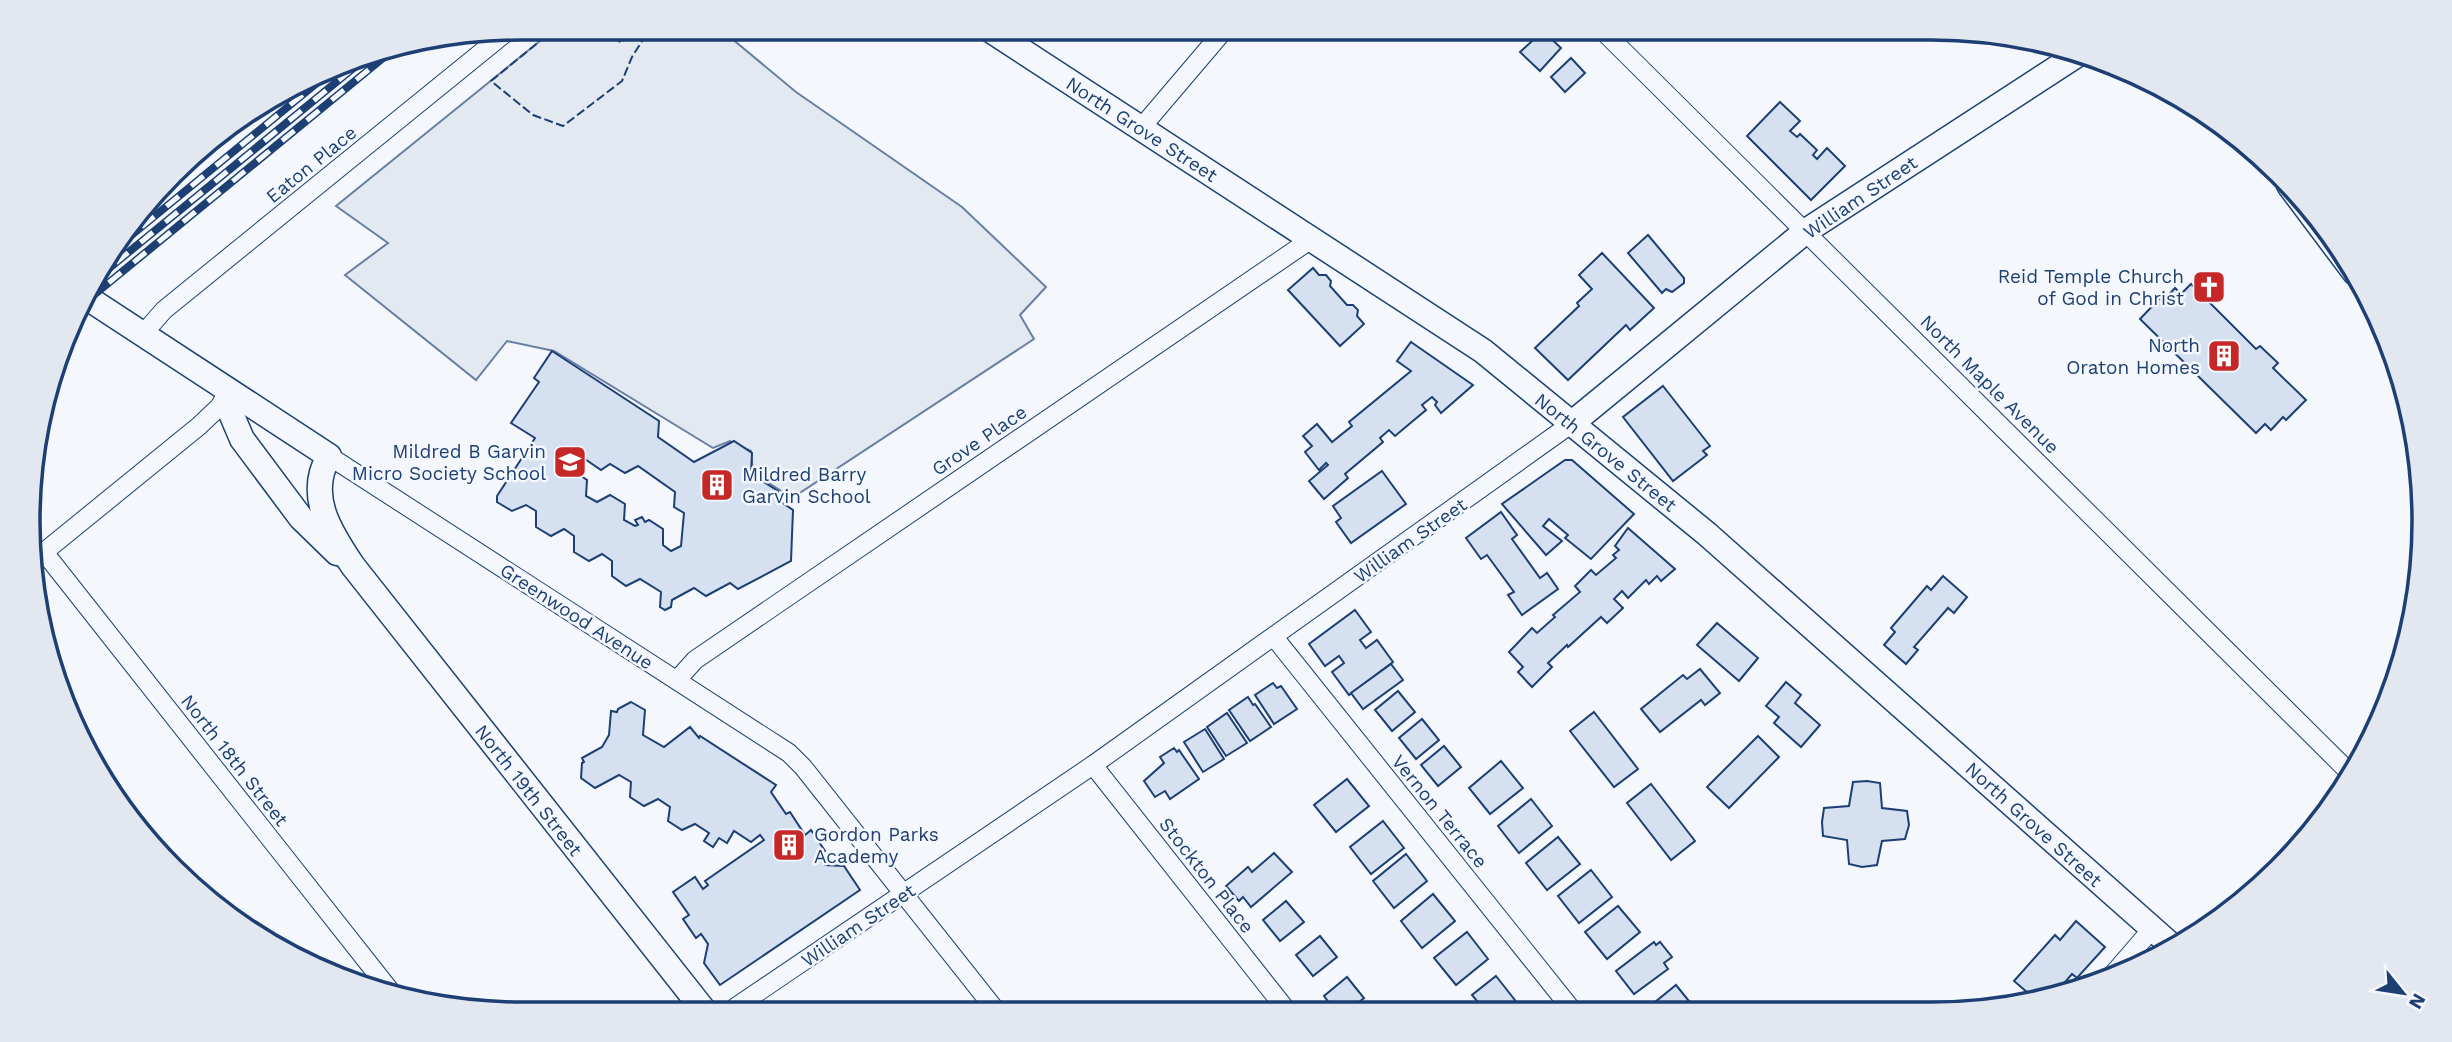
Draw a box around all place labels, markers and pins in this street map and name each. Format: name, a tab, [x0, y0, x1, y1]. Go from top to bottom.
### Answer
place label: Reid Temple Church of God in Christ	[1998, 265, 2184, 310]
church icon: Reid Temple Church of God in Christ	[2190, 268, 2228, 306]
place label: North Oraton Homes	[2066, 334, 2200, 379]
building icon: North Oraton Homes	[2205, 337, 2243, 375]
place label: Mildred B Garvin Micro Society School	[352, 440, 546, 485]
school or university icon: Mildred B Garvin Micro Society School	[551, 443, 589, 481]
place label: Mildred Barry Garvin School	[742, 463, 871, 508]
building icon: Mildred Barry Garvin School	[698, 466, 736, 504]
place label: Gordon Parks Academy	[814, 823, 939, 868]
building icon: Gordon Parks Academy	[770, 826, 808, 864]

